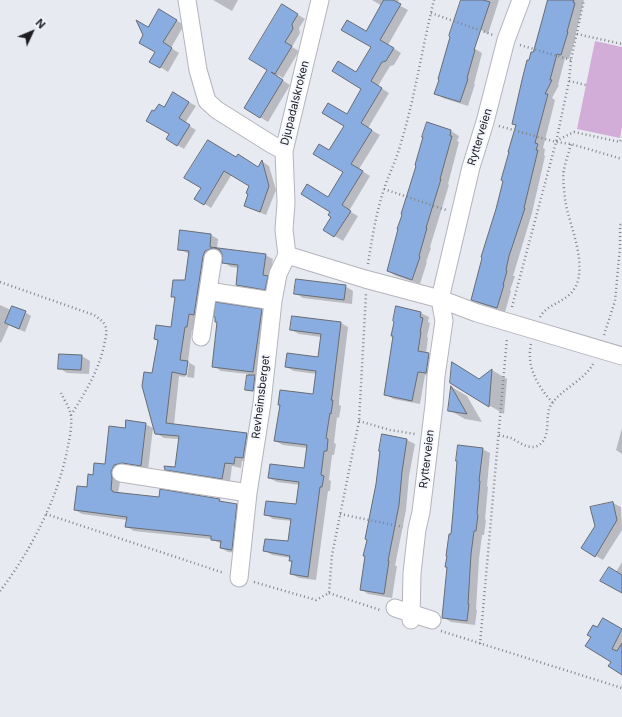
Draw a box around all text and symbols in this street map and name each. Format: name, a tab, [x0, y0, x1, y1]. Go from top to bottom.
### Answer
north arrow	[12, 12, 52, 52]
text: N	[33, 16, 49, 32]
street label: Djupadalskroken	[278, 59, 312, 147]
street label: Rytterveien	[465, 107, 495, 167]
street label: Revheimsberget	[249, 354, 273, 440]
street label: Rytterveien	[417, 429, 437, 489]

